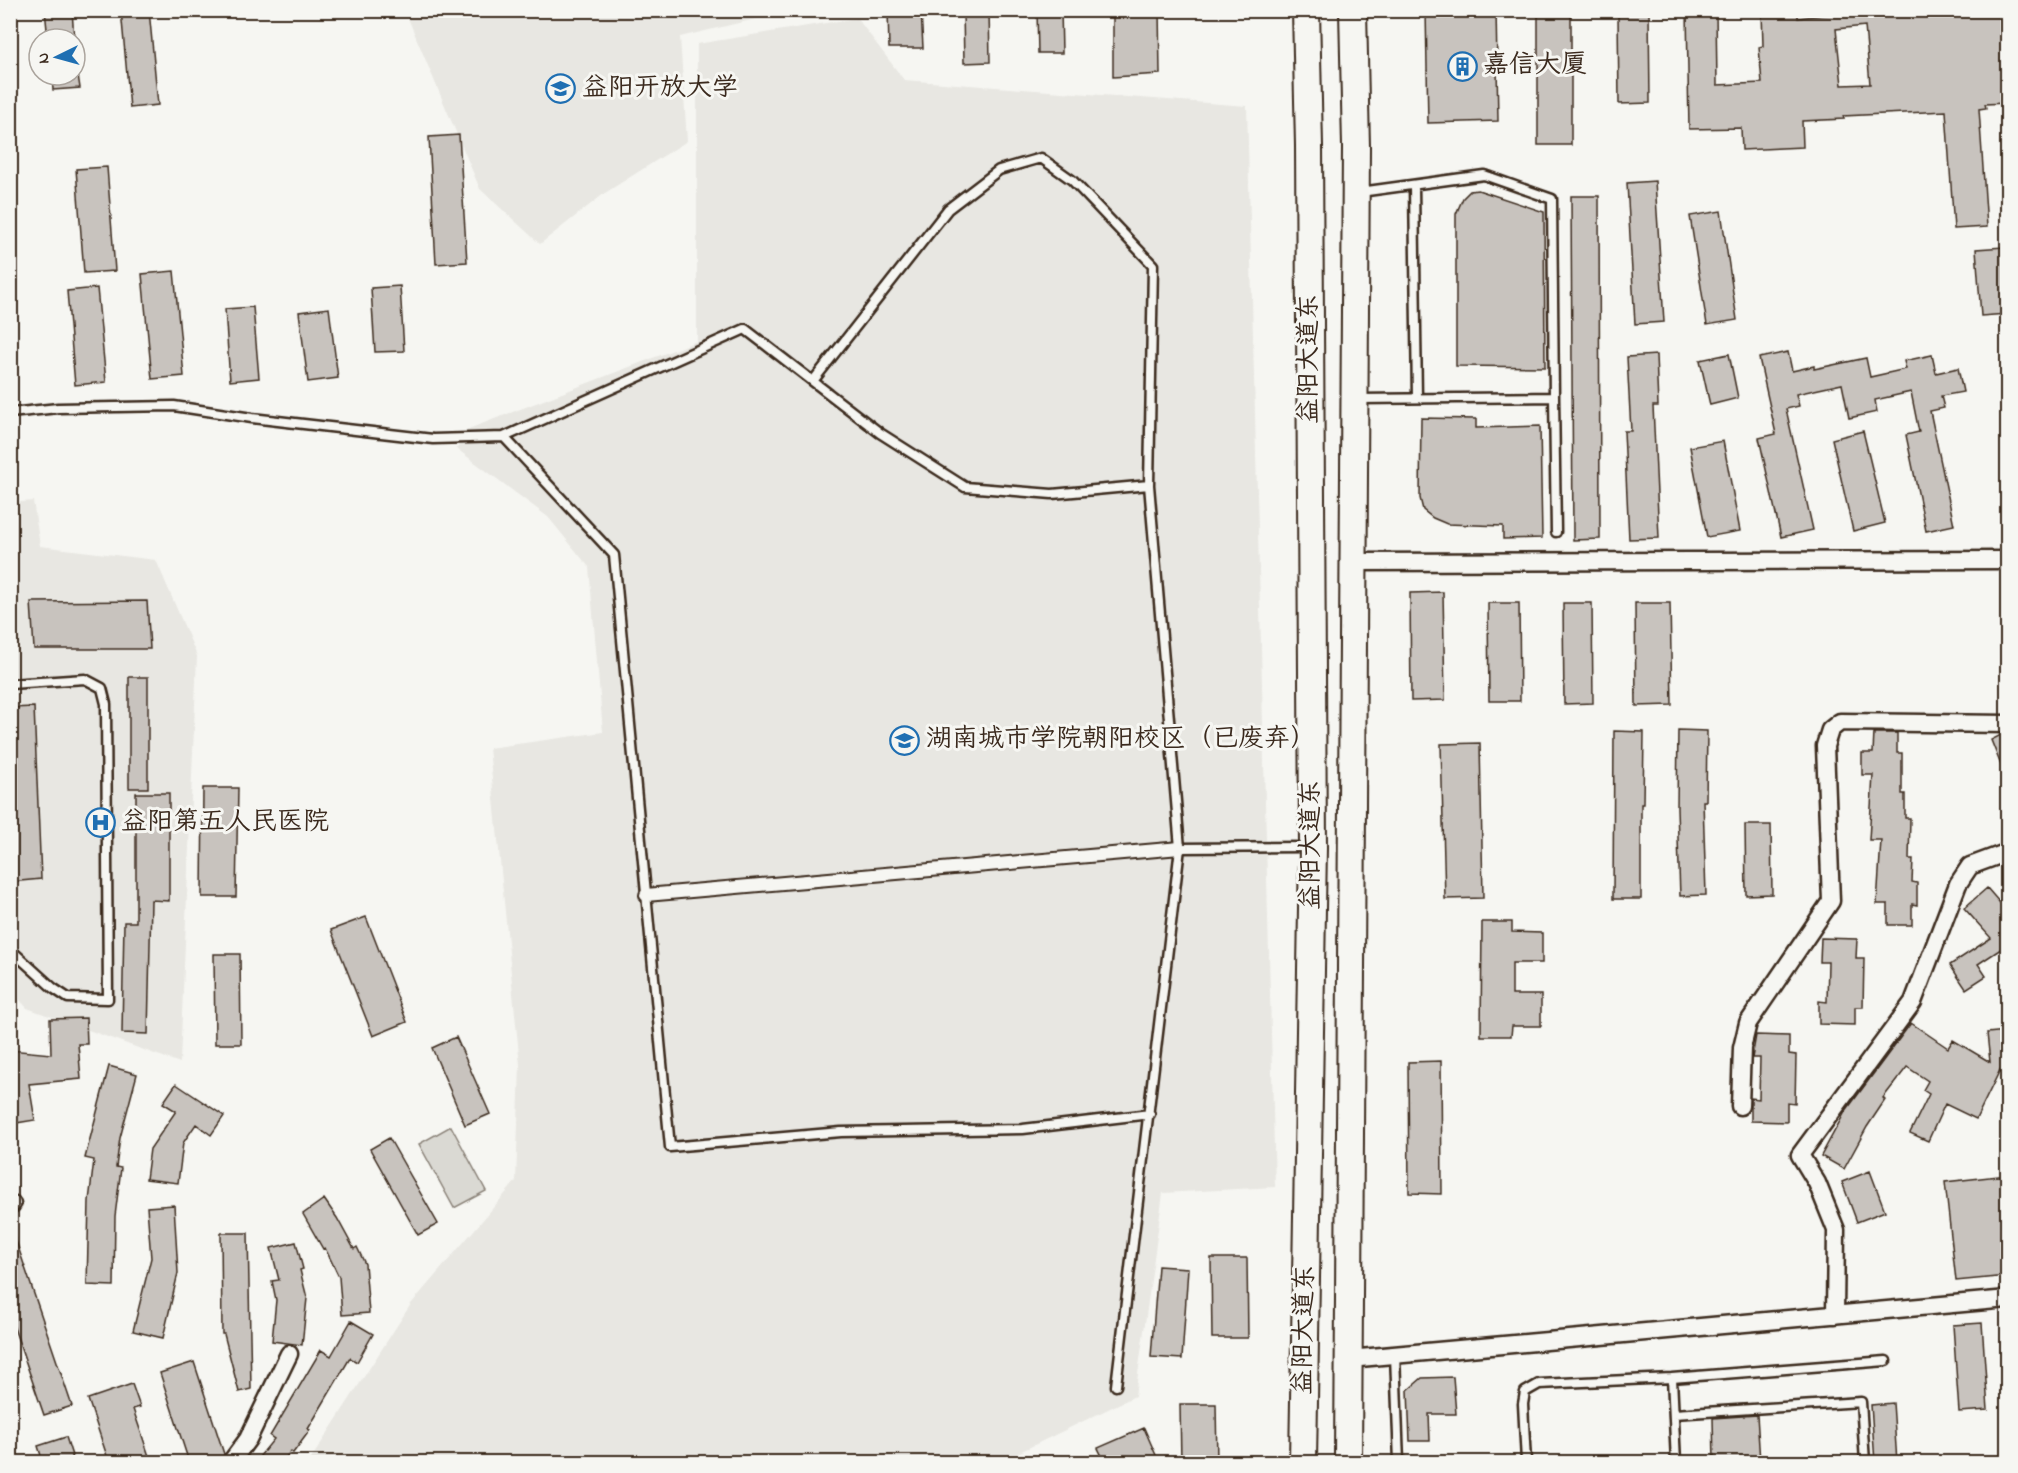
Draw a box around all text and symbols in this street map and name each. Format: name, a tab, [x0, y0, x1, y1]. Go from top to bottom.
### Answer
north arrow	[27, 27, 87, 87]
place label: 嘉信大厦	[1483, 47, 1587, 85]
building icon: 嘉信大厦	[1446, 50, 1478, 82]
text: N	[32, 52, 56, 65]
place label: 益阳开放大学	[582, 70, 738, 108]
school or university icon: 益阳开放大学	[545, 73, 577, 105]
street label: 益阳大道东	[1291, 294, 1329, 424]
place label: 湖南城市学院朝阳校区（已废弃）	[926, 721, 1316, 759]
school or university icon: 湖南城市学院朝阳校区（已废弃）	[889, 724, 921, 756]
street label: 益阳大道东	[1293, 780, 1331, 910]
place label: 益阳第五人民医院	[121, 804, 329, 842]
hospital icon: 益阳第五人民医院	[84, 807, 116, 839]
street label: 益阳大道东	[1285, 1265, 1325, 1395]

